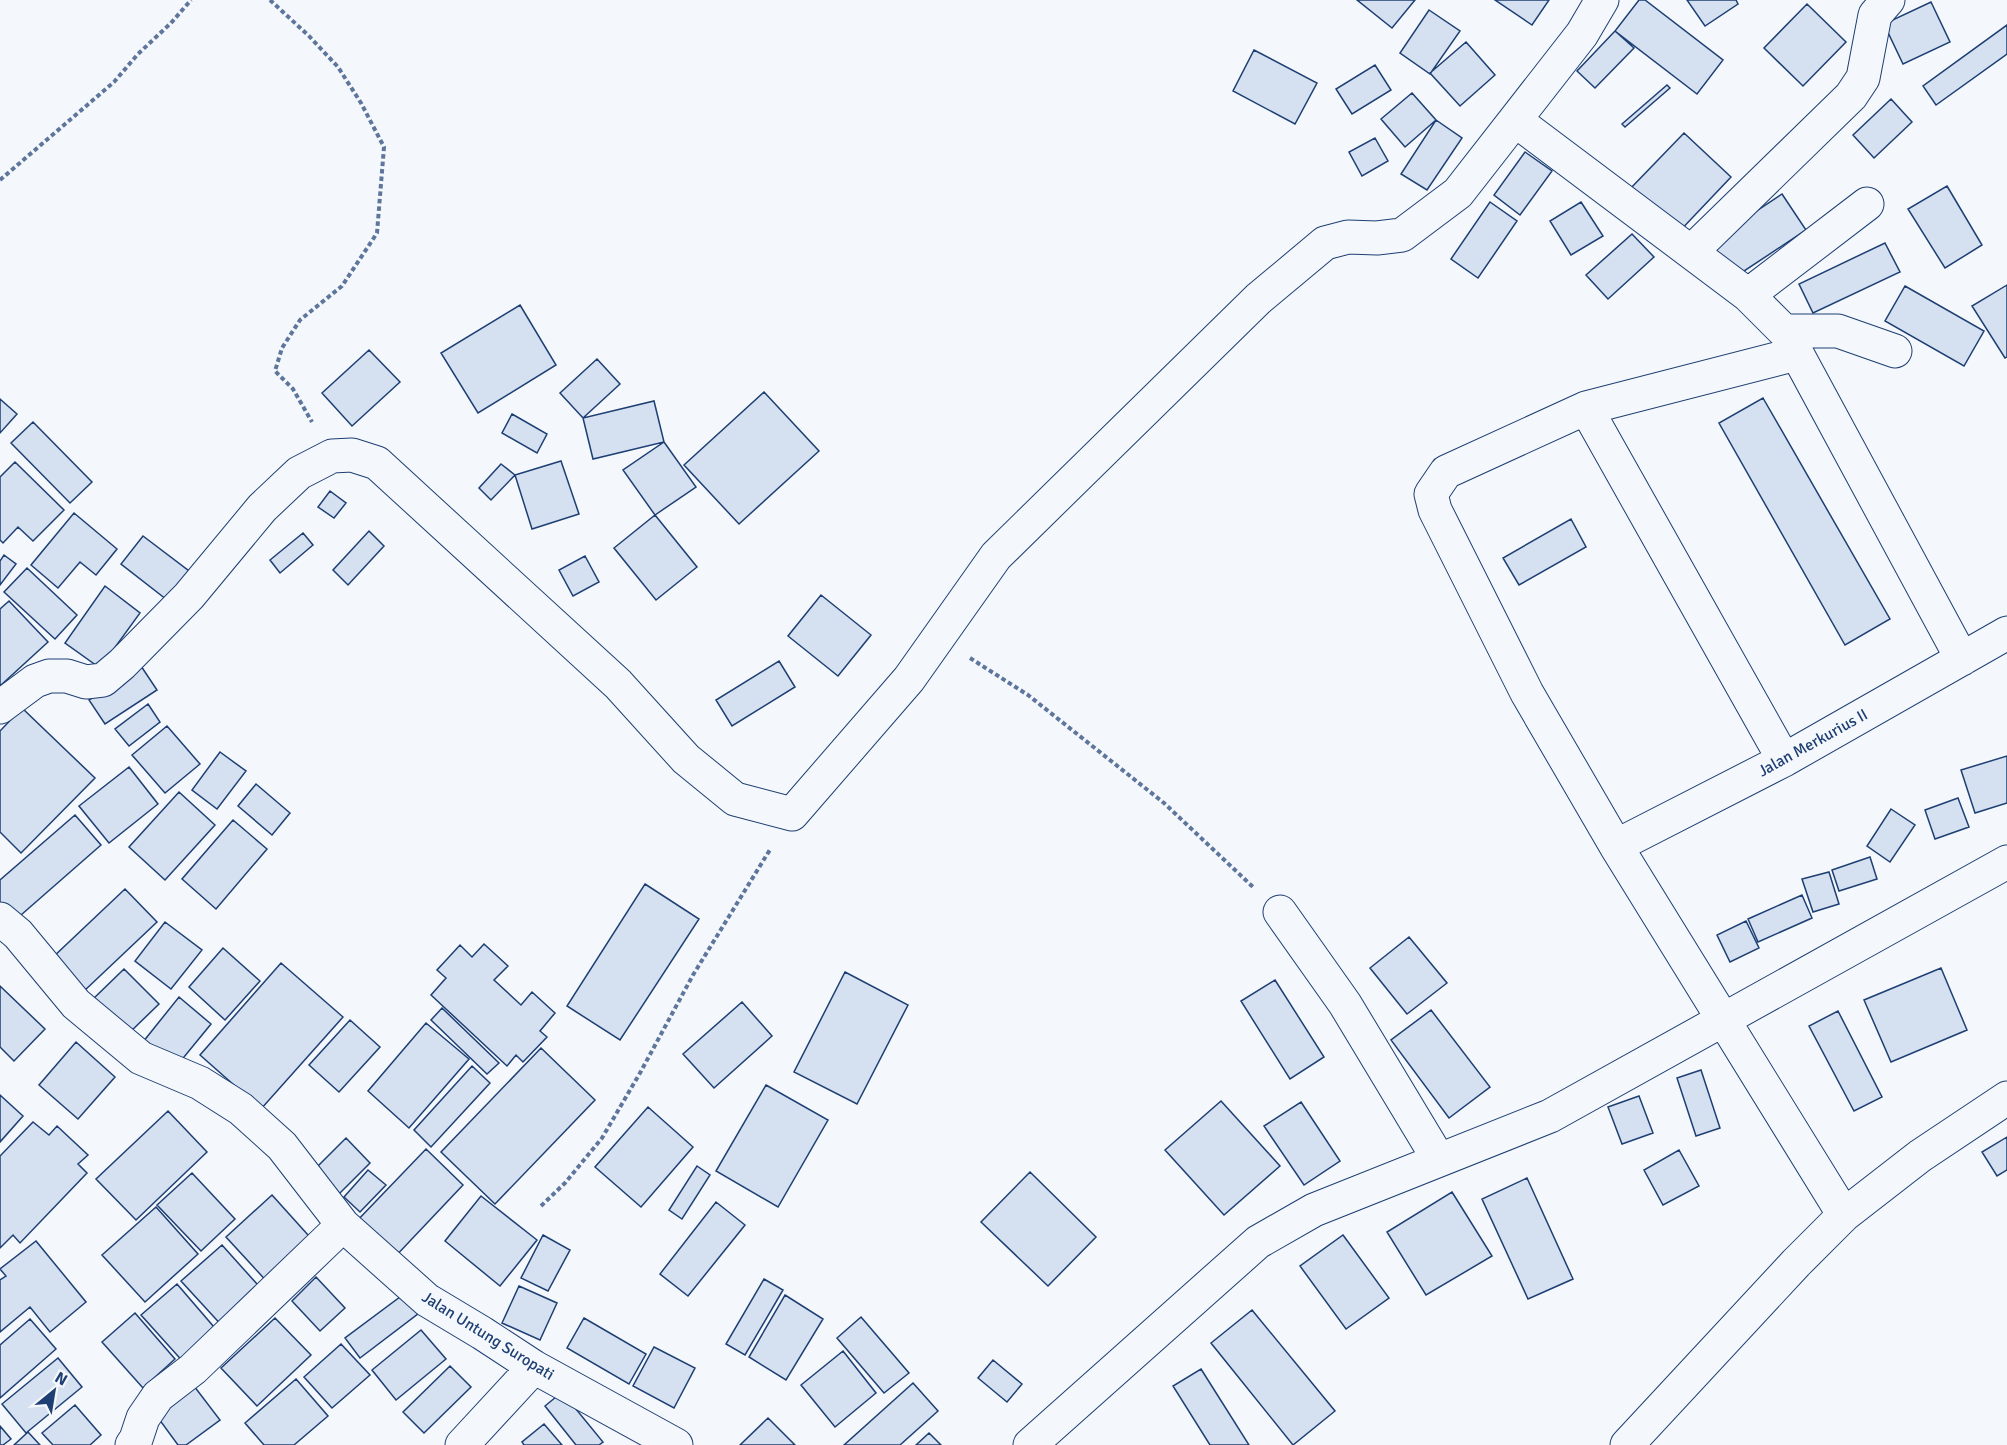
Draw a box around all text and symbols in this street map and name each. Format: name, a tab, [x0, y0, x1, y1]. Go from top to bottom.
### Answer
street label: Jalan Merkurius II	[1755, 705, 1871, 781]
street label: Jalan Untung Suropati	[418, 1287, 558, 1385]
north arrow	[24, 1361, 84, 1421]
text: N	[51, 1367, 71, 1390]

